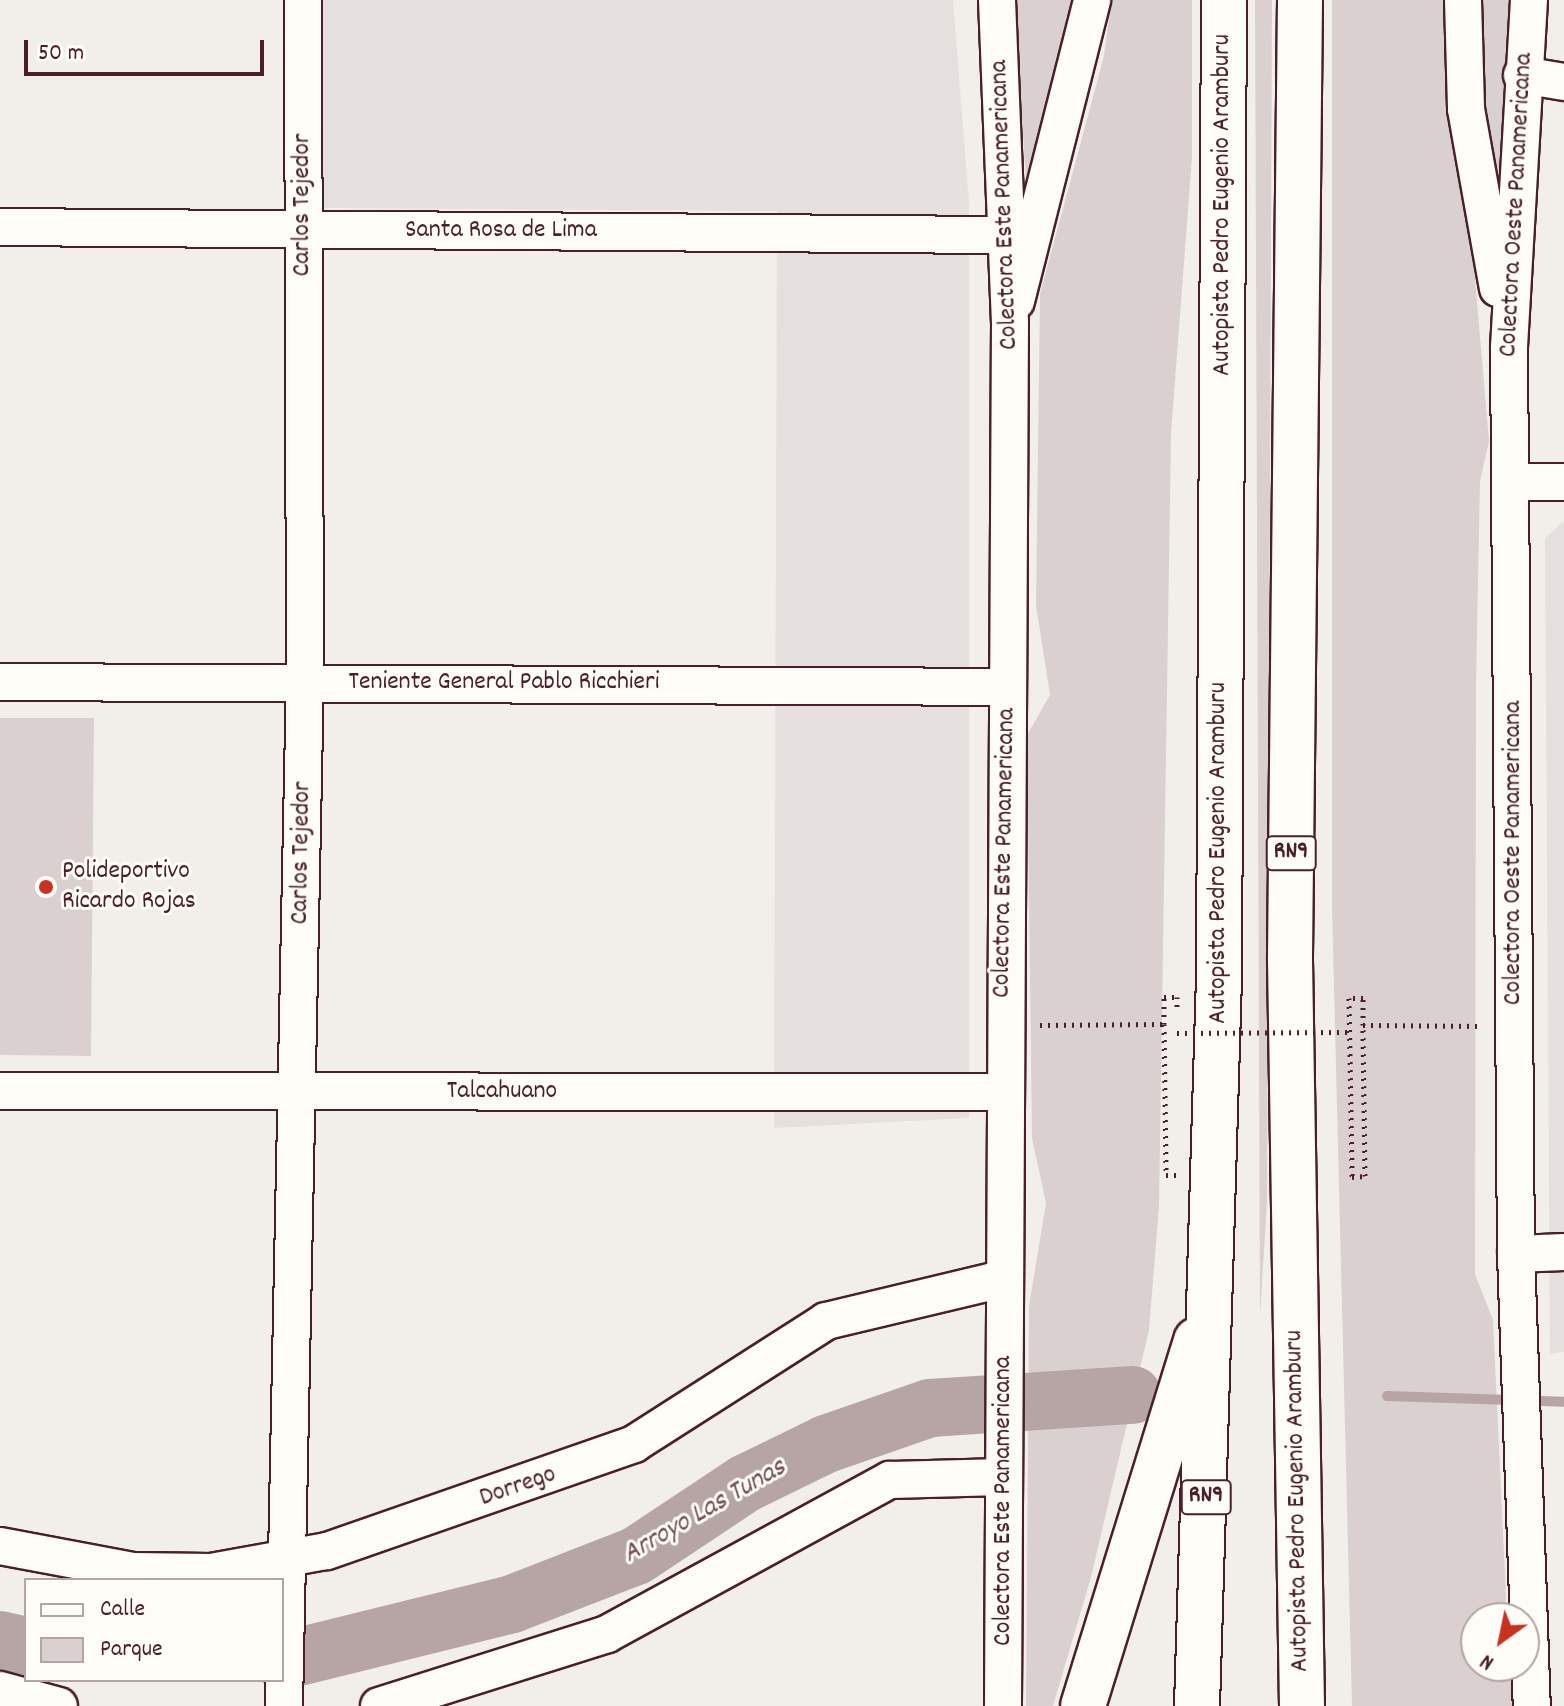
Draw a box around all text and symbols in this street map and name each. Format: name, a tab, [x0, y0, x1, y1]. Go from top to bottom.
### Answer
scale bar	[28, 24, 268, 74]
street label: Autopista Pedro Eugenio Aramburu	[1207, 34, 1239, 376]
text: 50 m	[38, 37, 84, 71]
street label: Colectora Oeste Panamericana	[1493, 52, 1541, 358]
street label: Colectora Este Panamericana	[984, 60, 1026, 350]
street label: Carlos Tejedor	[287, 134, 319, 276]
street label: Santa Rosa de Lima	[405, 215, 597, 247]
street label: Teniente General Pablo Ricchieri	[349, 667, 659, 699]
street label: Autopista Pedro Eugenio Aramburu	[1203, 682, 1235, 1024]
street label: Colectora Oeste Panamericana	[1498, 701, 1530, 1005]
street label: Colectora Este Panamericana	[987, 708, 1023, 998]
street label: Carlos Tejedor	[285, 781, 319, 925]
road number: RN9	[1265, 833, 1317, 873]
place label: Polideportivo Ricardo Rojas	[62, 856, 196, 918]
marker: Polideportivo Ricardo Rojas	[37, 878, 55, 896]
street label: Talcahuano	[447, 1076, 557, 1108]
street label: Autopista Pedro Eugenio Aramburu	[1279, 1330, 1317, 1672]
street label: Colectora Este Panamericana	[988, 1356, 1020, 1646]
water label: Arroyo Las Tunas	[618, 1452, 792, 1572]
street label: Dorrego	[476, 1459, 560, 1515]
road number: RN9	[1180, 1477, 1232, 1517]
legend	[24, 1578, 284, 1682]
text: Calle	[100, 1593, 145, 1627]
north arrow	[1460, 1602, 1540, 1682]
text: Parque	[100, 1633, 163, 1667]
text: N	[1475, 1645, 1501, 1677]

